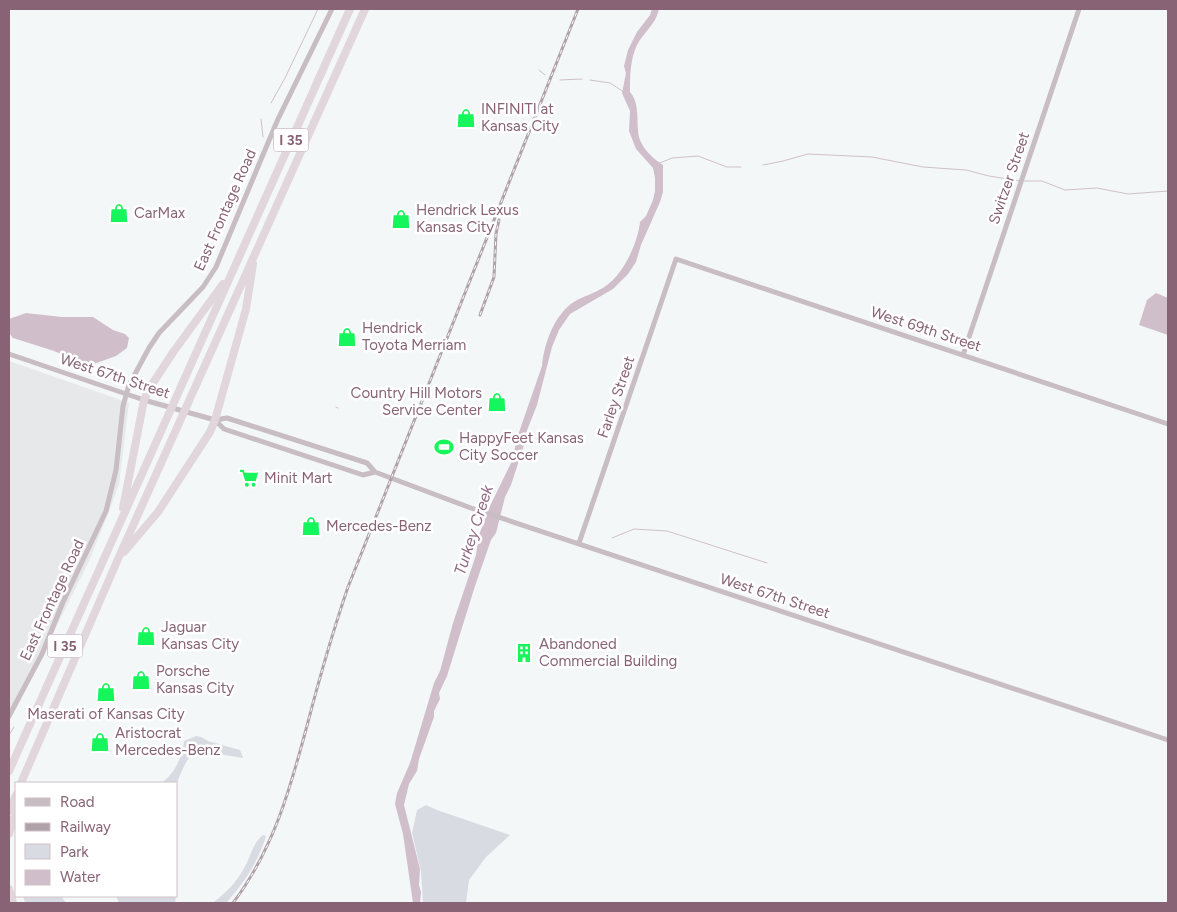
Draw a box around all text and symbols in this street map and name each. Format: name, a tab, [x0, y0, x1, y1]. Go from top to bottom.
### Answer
place label: INFINITI at Kansas City	[481, 100, 559, 135]
shop icon: INFINITI at Kansas City	[455, 107, 477, 129]
road number: I 35	[274, 128, 308, 152]
street label: Switzer Street	[985, 129, 1033, 227]
street label: East Frontage Road	[190, 146, 260, 274]
place label: Hendrick Lexus Kansas City	[416, 201, 519, 236]
shop icon: CarMax	[108, 202, 130, 224]
place label: CarMax	[134, 204, 185, 222]
shop icon: Hendrick Lexus Kansas City	[390, 208, 412, 230]
street label: West 69th Street	[868, 303, 984, 355]
place label: Hendrick Toyota Merriam	[362, 319, 466, 354]
shop icon: Hendrick Toyota Merriam	[336, 326, 358, 348]
street label: West 67th Street	[58, 350, 173, 402]
street label: Farley Street	[594, 353, 639, 440]
place label: Country Hill Motors Service Center	[351, 384, 482, 419]
shop icon: Country Hill Motors Service Center	[486, 391, 508, 413]
place label: HappyFeet Kansas City Soccer	[459, 429, 584, 464]
sports icon: HappyFeet Kansas City Soccer	[433, 436, 455, 458]
supermarket icon: Minit Mart	[238, 467, 260, 489]
place label: Minit Mart	[264, 469, 333, 487]
water label: Turkey Creek	[450, 482, 497, 578]
shop icon: Mercedes-Benz	[300, 515, 322, 537]
place label: Mercedes-Benz	[326, 517, 432, 535]
street label: East Frontage Road	[16, 537, 88, 663]
street label: West 67th Street	[718, 570, 833, 622]
place label: Jaguar Kansas City	[161, 618, 239, 653]
shop icon: Jaguar Kansas City	[135, 625, 157, 647]
road number: I 35	[48, 634, 82, 658]
place label: Abandoned Commercial Building	[539, 635, 677, 670]
building icon: Abandoned Commercial Building	[513, 642, 535, 664]
place label: Porsche Kansas City	[156, 662, 234, 697]
shop icon: Porsche Kansas City	[130, 669, 152, 691]
shop icon: Maserati of Kansas City	[95, 681, 117, 703]
place label: Maserati of Kansas City	[27, 705, 185, 723]
place label: Aristocrat Mercedes-Benz	[115, 724, 221, 759]
shop icon: Aristocrat Mercedes-Benz	[89, 731, 111, 753]
legend	[15, 782, 178, 897]
text: Road	[60, 793, 95, 811]
text: Railway	[60, 818, 111, 836]
text: Park	[60, 843, 89, 861]
text: Water	[60, 868, 100, 886]

